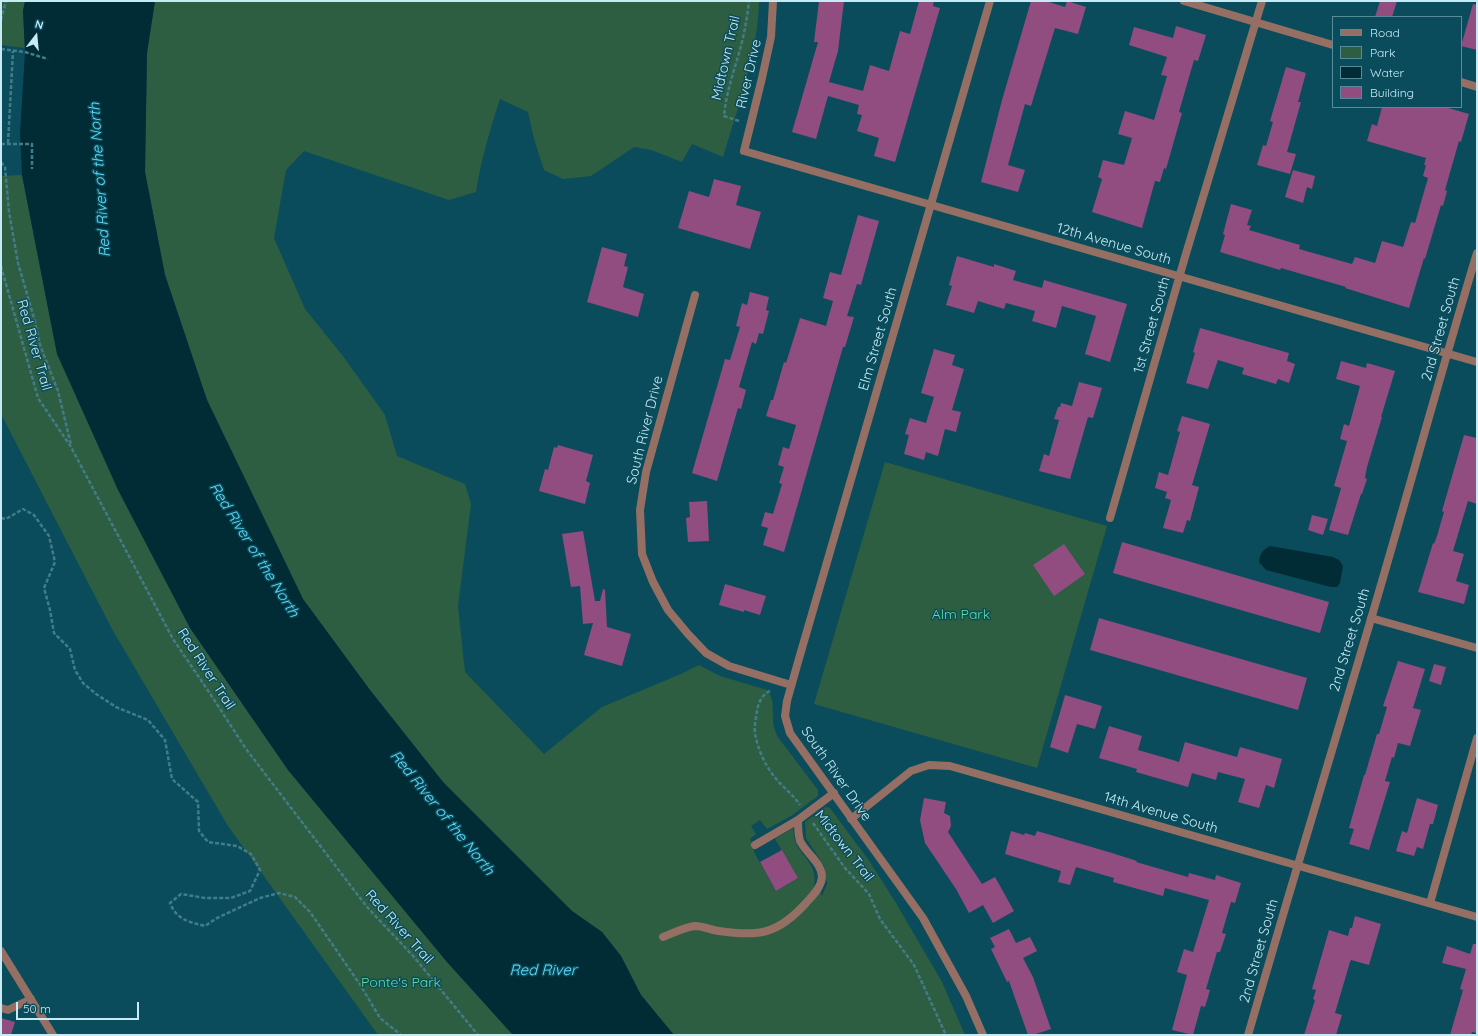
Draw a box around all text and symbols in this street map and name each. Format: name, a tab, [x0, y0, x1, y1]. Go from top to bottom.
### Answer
street label: Midtown Trail	[708, 14, 744, 102]
north arrow	[16, 16, 56, 56]
legend	[1332, 16, 1462, 108]
text: N	[33, 17, 45, 32]
text: Road	[1370, 25, 1400, 40]
street label: River Drive	[733, 38, 765, 110]
text: Park	[1370, 45, 1395, 60]
text: Water	[1370, 65, 1404, 80]
text: Building	[1370, 85, 1414, 100]
water label: Red River of the North	[86, 102, 114, 258]
street label: 12th Avenue South	[1055, 220, 1173, 268]
street label: 1st Street South	[1130, 275, 1174, 375]
street label: 2nd Street South	[1418, 275, 1464, 383]
street label: Elm Street South	[855, 285, 901, 393]
street label: Red River Trail	[13, 298, 55, 392]
street label: South River Drive	[623, 374, 667, 486]
water label: Red River of the North	[205, 479, 303, 621]
street label: 2nd Street South	[1326, 586, 1374, 694]
park label: Alm Park	[932, 607, 990, 623]
street label: Red River Trail	[173, 625, 239, 713]
street label: South River Drive	[797, 724, 875, 824]
water label: Red River of the North	[386, 747, 498, 879]
street label: 14th Avenue South	[1102, 789, 1220, 837]
street label: Midtown Trail	[811, 807, 877, 885]
street label: Red River Trail	[361, 886, 437, 968]
street label: 2nd Street South	[1236, 897, 1282, 1005]
water label: Red River	[509, 961, 577, 979]
park label: Ponte's Park	[361, 975, 441, 991]
scale bar	[18, 994, 141, 1020]
text: 50 m	[23, 1001, 51, 1016]

